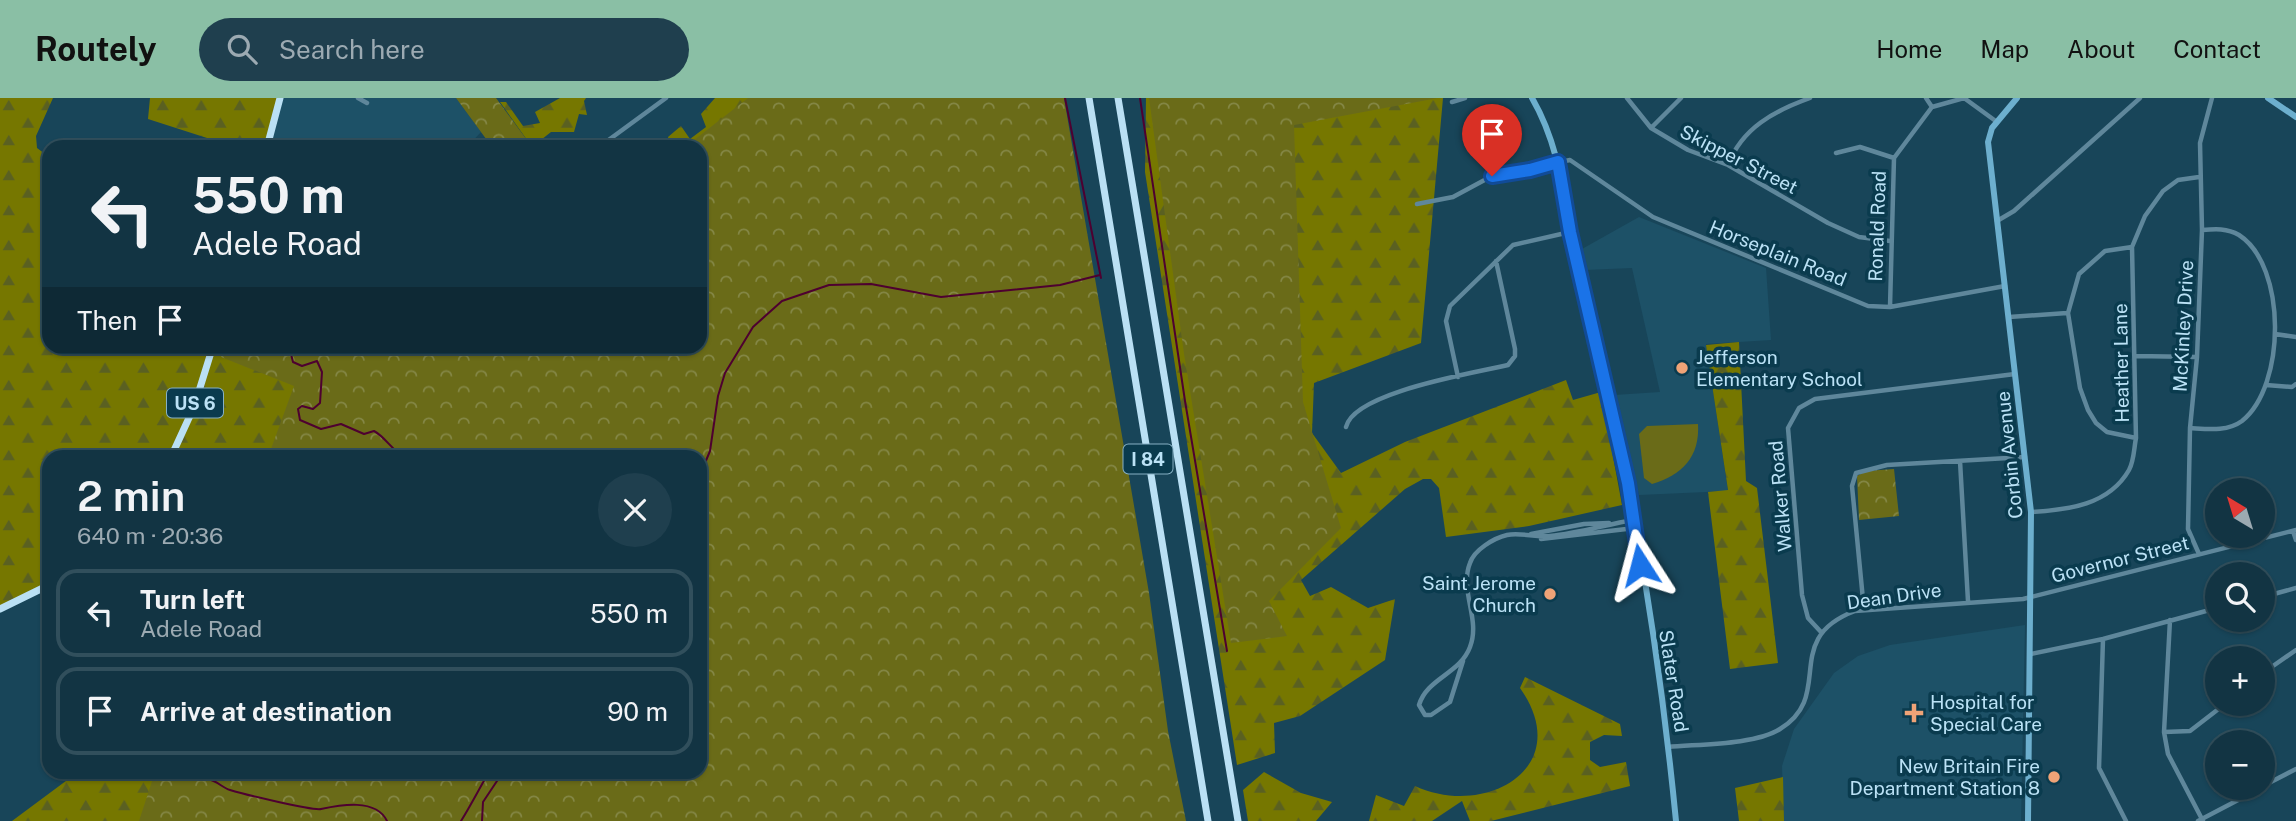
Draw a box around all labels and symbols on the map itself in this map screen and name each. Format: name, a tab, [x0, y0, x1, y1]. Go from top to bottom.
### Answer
pin	[1462, 104, 1522, 176]
street label: Skipper Street	[1676, 120, 1802, 198]
street label: Ronald Road	[1864, 170, 1890, 282]
street label: Horseplain Road	[1706, 215, 1850, 291]
street label: McKinley Drive	[2169, 260, 2197, 392]
street label: Heather Lane	[2109, 303, 2133, 423]
place label: Jefferson Elementary School	[1696, 346, 1863, 390]
marker: Jefferson Elementary School	[1674, 360, 1690, 376]
road number: US 6	[167, 388, 223, 418]
street label: Corbin Avenue	[1991, 390, 2027, 520]
street label: Walker Road	[1764, 440, 1796, 552]
road number: I 84	[1124, 444, 1172, 474]
north arrow	[2205, 478, 2275, 548]
position arrow	[1603, 528, 1677, 602]
street label: Governor Street	[2049, 531, 2191, 587]
place label: Saint Jerome Church	[1422, 572, 1536, 616]
street label: Dean Drive	[1845, 578, 1943, 614]
marker: Saint Jerome Church	[1542, 586, 1558, 602]
street label: Slater Road	[1655, 628, 1693, 734]
place label: Hospital for Special Care	[1930, 691, 2042, 735]
marker: Hospital for Special Care	[1904, 703, 1924, 723]
place label: New Britain Fire Department Station 8	[1850, 755, 2040, 799]
marker: New Britain Fire Department Station 8	[2046, 769, 2062, 785]

